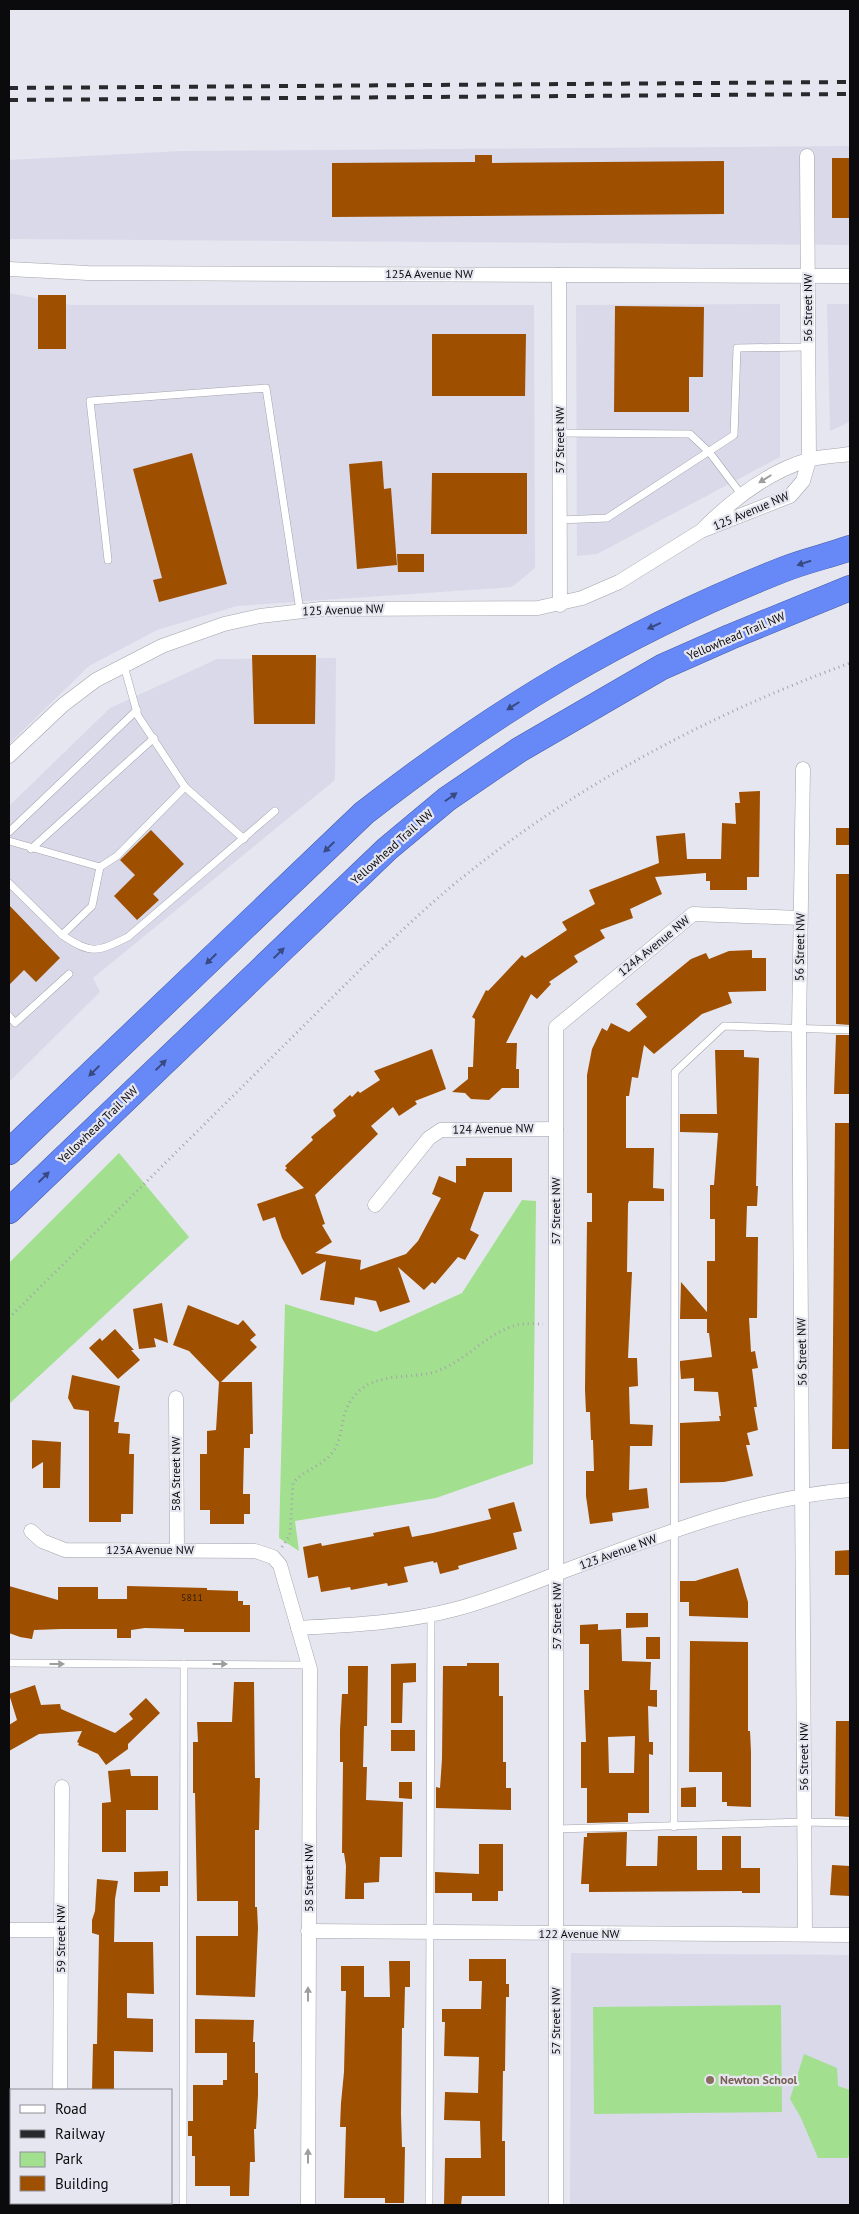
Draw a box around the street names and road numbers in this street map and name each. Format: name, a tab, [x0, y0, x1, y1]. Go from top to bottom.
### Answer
street label: 125A Avenue NW	[385, 266, 473, 281]
street label: 56 Street NW	[800, 274, 815, 342]
street label: 57 Street NW	[552, 406, 567, 474]
street label: 125 Avenue NW	[711, 488, 791, 533]
street label: 125 Avenue NW	[302, 601, 384, 618]
street label: Yellowhead Trail NW	[684, 608, 787, 663]
street label: Yellowhead Trail NW	[348, 806, 436, 887]
street label: 124A Avenue NW	[615, 912, 693, 979]
street label: 56 Street NW	[791, 913, 808, 981]
street label: Yellowhead Trail NW	[55, 1083, 141, 1167]
street label: 124 Avenue NW	[452, 1120, 534, 1137]
street label: 57 Street NW	[548, 1177, 563, 1245]
street label: 56 Street NW	[793, 1318, 810, 1386]
street label: 58A Street NW	[168, 1437, 183, 1511]
street label: 123 Avenue NW	[577, 1531, 659, 1572]
street label: 123A Avenue NW	[106, 1542, 194, 1557]
street label: 57 Street NW	[549, 1582, 564, 1650]
street label: 56 Street NW	[796, 1723, 811, 1791]
street label: 58 Street NW	[301, 1844, 316, 1912]
street label: 59 Street NW	[53, 1905, 68, 1973]
street label: 122 Avenue NW	[538, 1926, 620, 1941]
street label: 57 Street NW	[548, 1987, 563, 2055]

